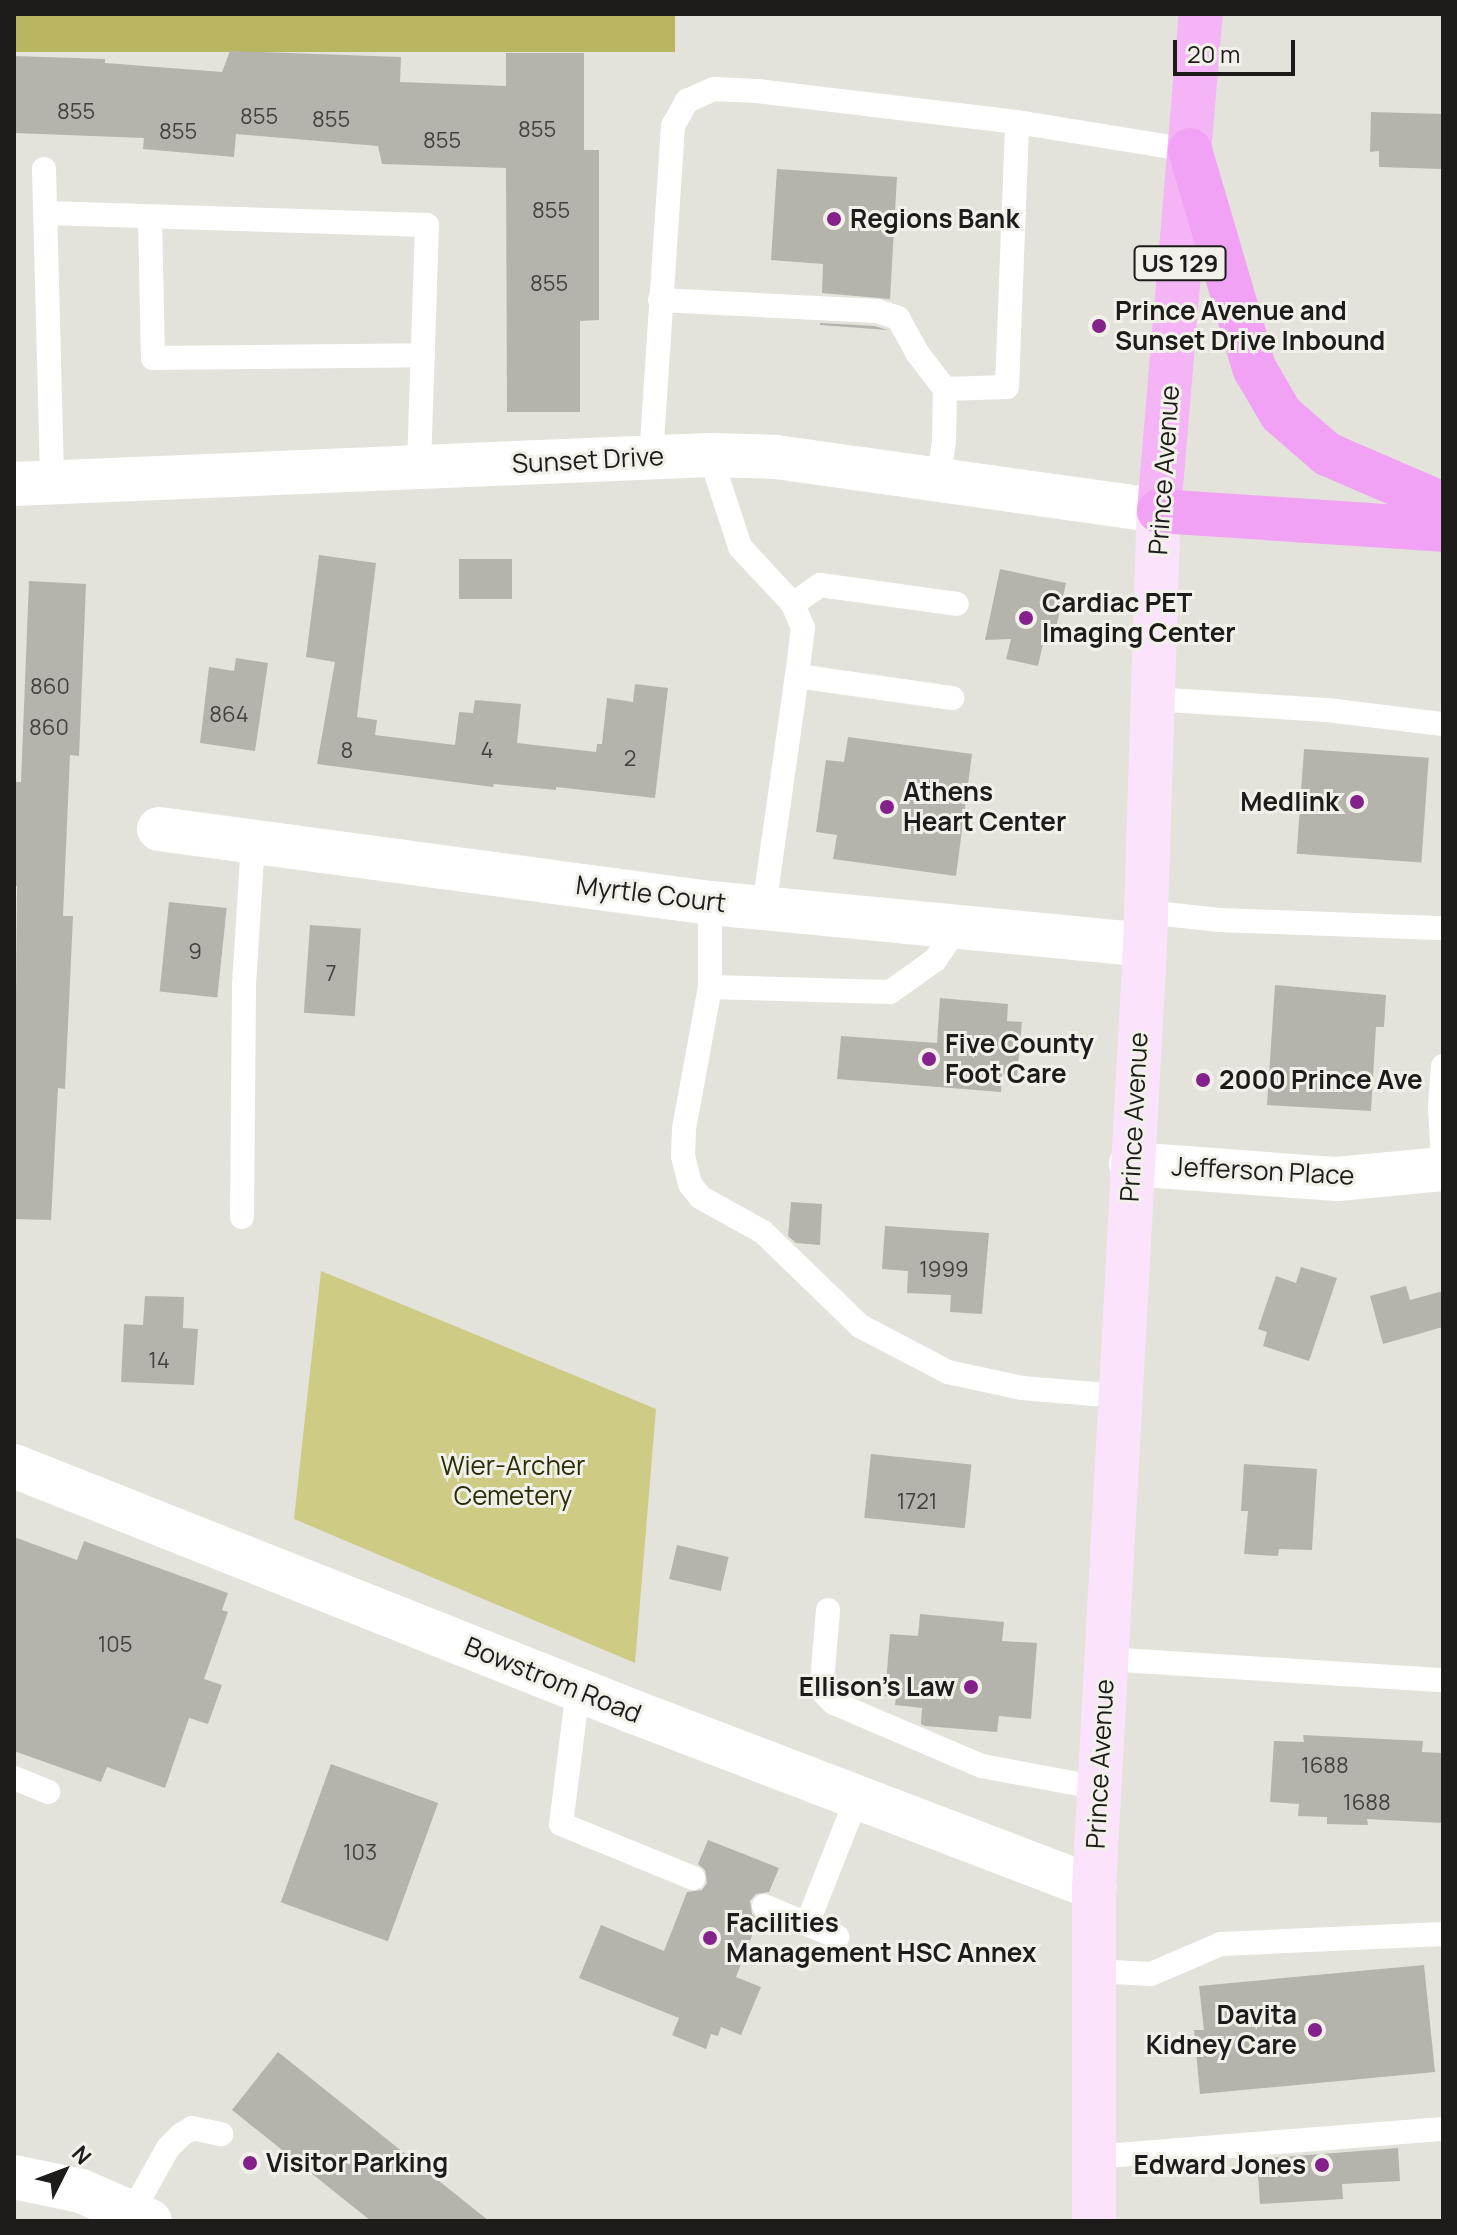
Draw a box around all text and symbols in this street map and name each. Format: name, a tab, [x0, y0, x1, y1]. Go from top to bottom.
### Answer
scale bar	[1177, 24, 1299, 74]
text: 20 m	[1187, 37, 1240, 70]
house number: 855	[57, 99, 95, 125]
house number: 855	[240, 104, 278, 130]
house number: 855	[312, 107, 350, 133]
house number: 855	[518, 117, 556, 143]
house number: 855	[159, 119, 197, 145]
house number: 855	[423, 128, 461, 154]
house number: 855	[532, 198, 570, 224]
place label: Regions Bank	[850, 203, 1019, 235]
marker: Regions Bank	[825, 210, 843, 228]
road number: US 129	[1132, 243, 1228, 283]
house number: 855	[530, 271, 568, 297]
place label: Prince Avenue and Sunset Drive Inbound	[1115, 295, 1385, 356]
marker: Prince Avenue and Sunset Drive Inbound	[1090, 317, 1108, 335]
street label: Prince Avenue	[1143, 384, 1185, 556]
street label: Sunset Drive	[511, 440, 665, 480]
place label: Cardiac PET Imaging Center	[1042, 587, 1236, 648]
marker: Cardiac PET Imaging Center	[1017, 609, 1035, 627]
house number: 860	[30, 674, 70, 700]
house number: 864	[209, 702, 249, 728]
house number: 860	[29, 715, 69, 741]
house number: 8	[341, 738, 353, 764]
house number: 4	[481, 738, 493, 764]
house number: 2	[624, 746, 636, 772]
place label: Athens Heart Center	[903, 776, 1066, 838]
place label: Medlink	[1240, 786, 1339, 818]
marker: Medlink	[1346, 791, 1368, 813]
marker: Athens Heart Center	[878, 798, 896, 816]
street label: Myrtle Court	[574, 869, 728, 919]
house number: 9	[188, 939, 202, 965]
house number: 7	[325, 961, 337, 987]
place label: Five County Foot Care	[945, 1028, 1094, 1090]
street label: Prince Avenue	[1114, 1031, 1154, 1203]
marker: Five County Foot Care	[920, 1050, 938, 1068]
place label: 2000 Prince Ave	[1219, 1064, 1423, 1096]
marker: 2000 Prince Ave	[1194, 1071, 1212, 1089]
street label: Jefferson Place	[1171, 1151, 1355, 1191]
house number: 1999	[919, 1257, 969, 1283]
house number: 14	[148, 1348, 170, 1374]
park label: Wier-Archer Cemetery	[441, 1450, 585, 1512]
house number: 1721	[897, 1489, 937, 1515]
street label: Bowstrom Road	[460, 1630, 646, 1730]
house number: 105	[98, 1632, 132, 1658]
place label: Ellison's Law	[799, 1671, 955, 1703]
marker: Ellison's Law	[962, 1678, 980, 1696]
street label: Prince Avenue	[1080, 1678, 1120, 1850]
house number: 1688	[1301, 1753, 1349, 1779]
house number: 1688	[1343, 1790, 1391, 1816]
house number: 103	[343, 1840, 377, 1866]
place label: Facilities Management HSC Annex	[726, 1907, 1036, 1968]
marker: Facilities Management HSC Annex	[701, 1929, 719, 1947]
place label: Davita Kidney Care	[1146, 1999, 1297, 2060]
marker: Davita Kidney Care	[1304, 2019, 1326, 2041]
north arrow	[24, 2131, 104, 2211]
text: N	[65, 2139, 98, 2171]
place label: Visitor Parking	[266, 2147, 448, 2179]
place label: Edward Jones	[1133, 2149, 1306, 2181]
marker: Visitor Parking	[241, 2154, 259, 2172]
marker: Edward Jones	[1313, 2156, 1331, 2174]

